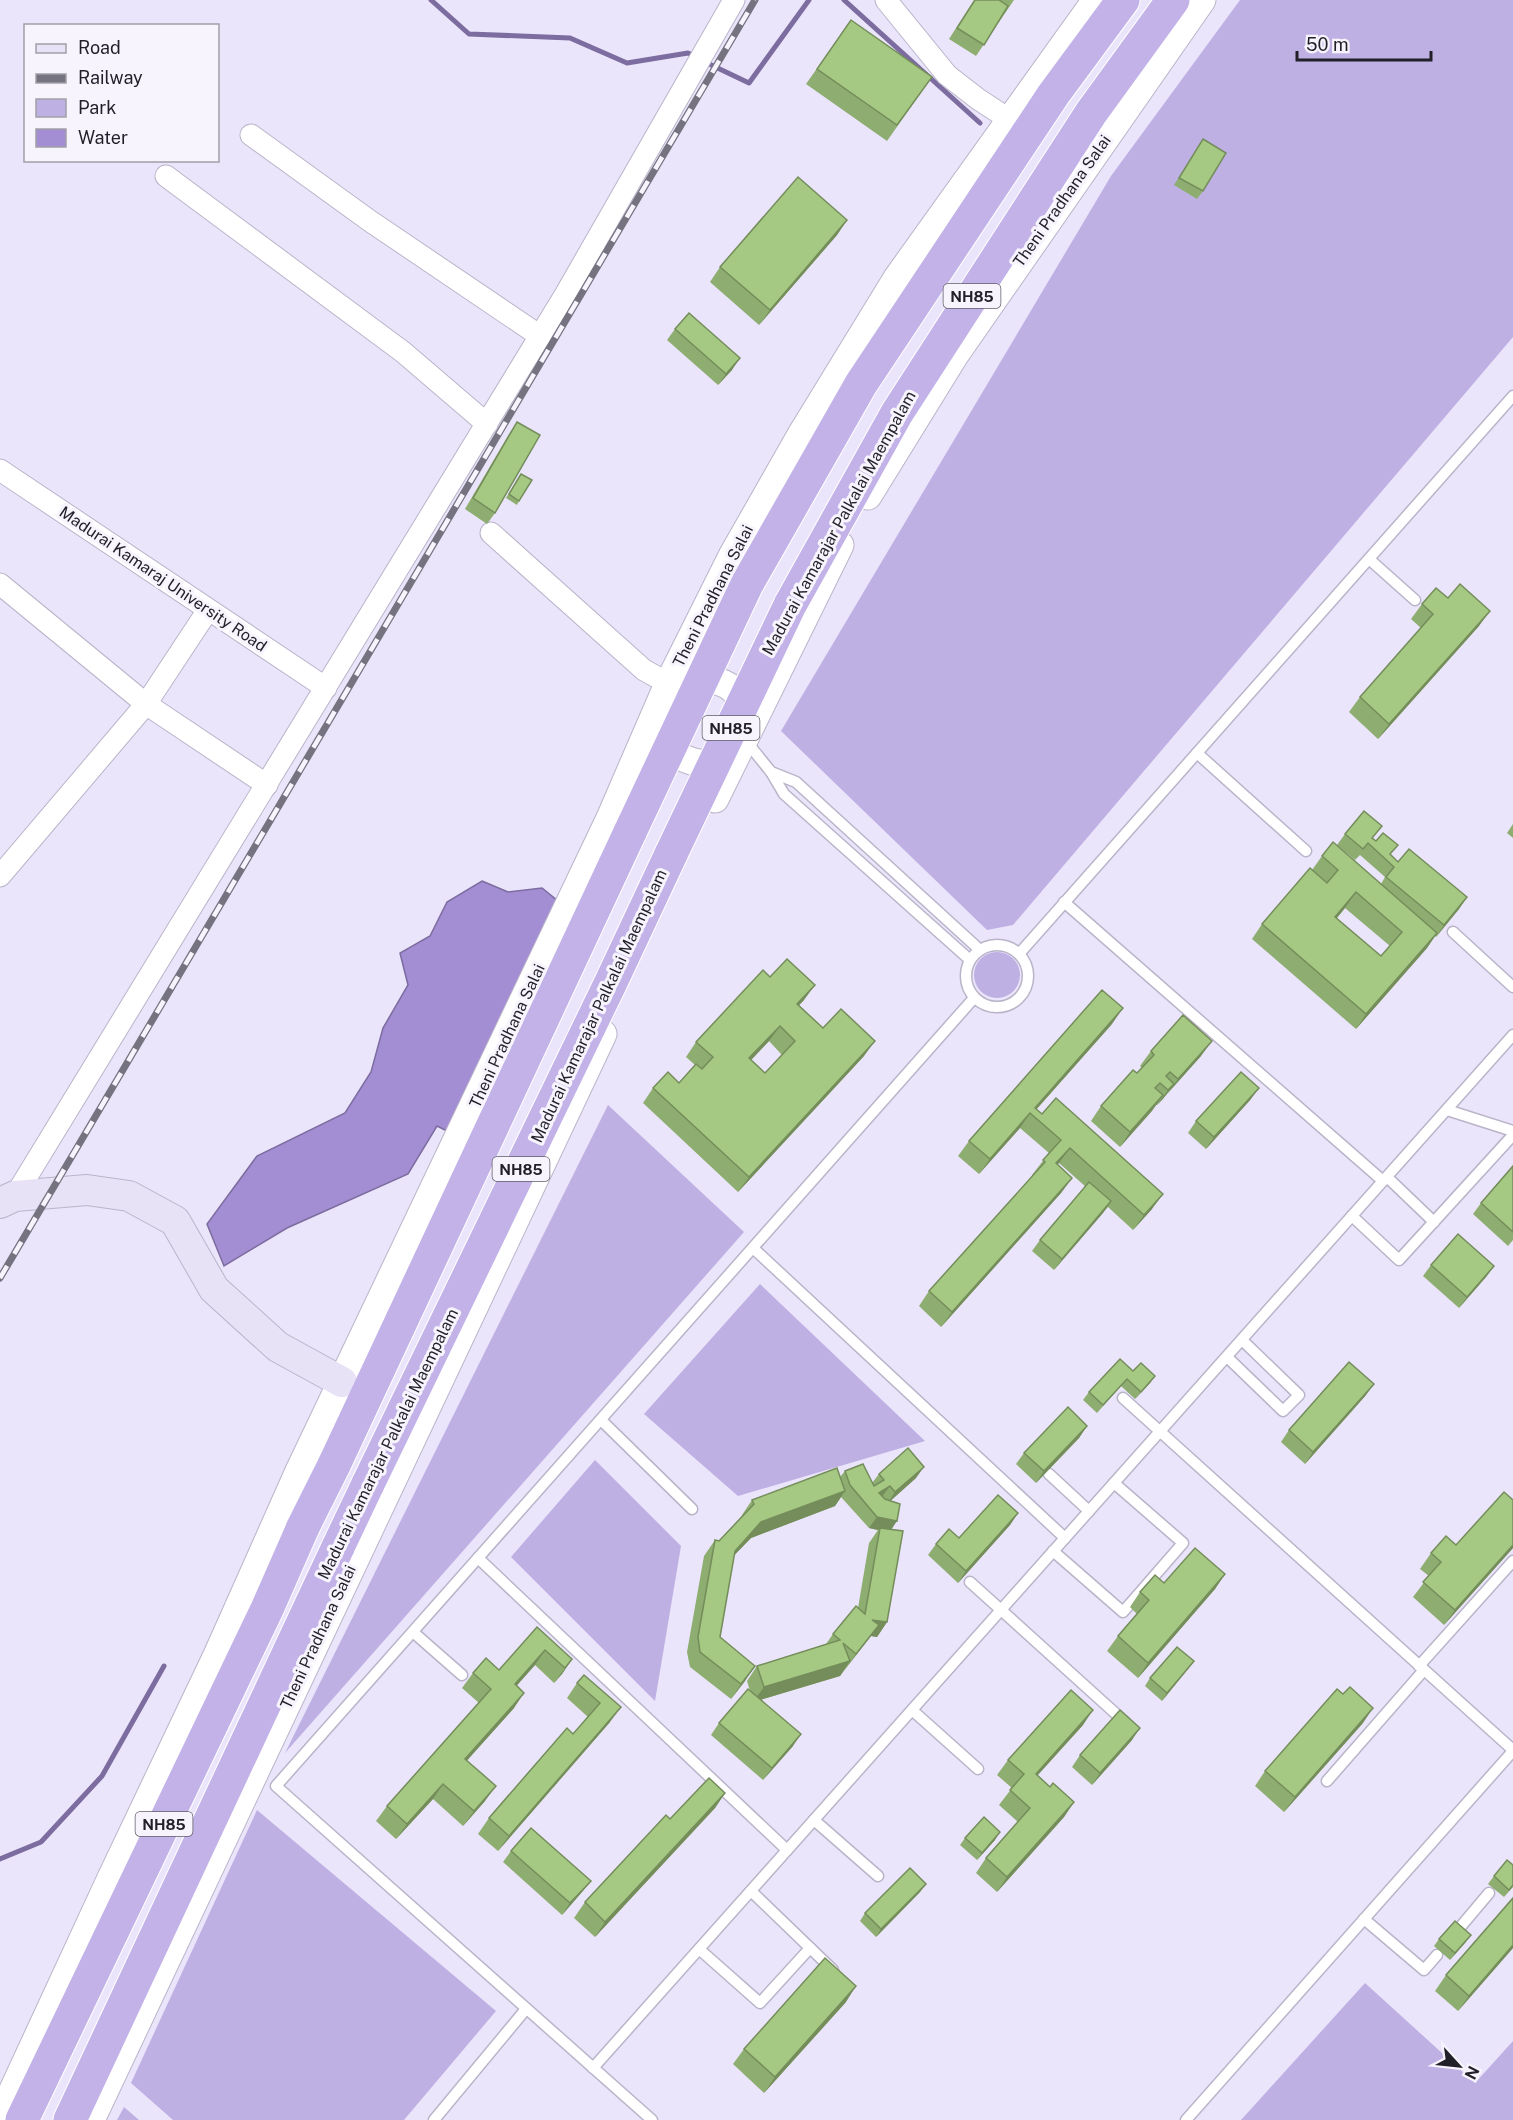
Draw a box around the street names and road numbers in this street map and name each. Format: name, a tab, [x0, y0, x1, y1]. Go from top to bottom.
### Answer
street label: Theni Pradhana Salai	[1009, 131, 1115, 271]
road number: NH85	[944, 284, 1000, 308]
street label: Madurai Kamarajar Palkalai Maempalam	[758, 388, 920, 658]
street label: Madurai Kamaraj University Road	[56, 502, 270, 656]
street label: Theni Pradhana Salai	[669, 522, 757, 670]
road number: NH85	[702, 716, 760, 740]
street label: Madurai Kamarajar Palkalai Maempalam	[527, 866, 671, 1146]
street label: Theni Pradhana Salai	[465, 961, 549, 1111]
road number: NH85	[492, 1157, 550, 1181]
street label: Madurai Kamarajar Palkalai Maempalam	[314, 1305, 462, 1583]
street label: Theni Pradhana Salai	[276, 1562, 360, 1712]
road number: NH85	[136, 1812, 192, 1836]

